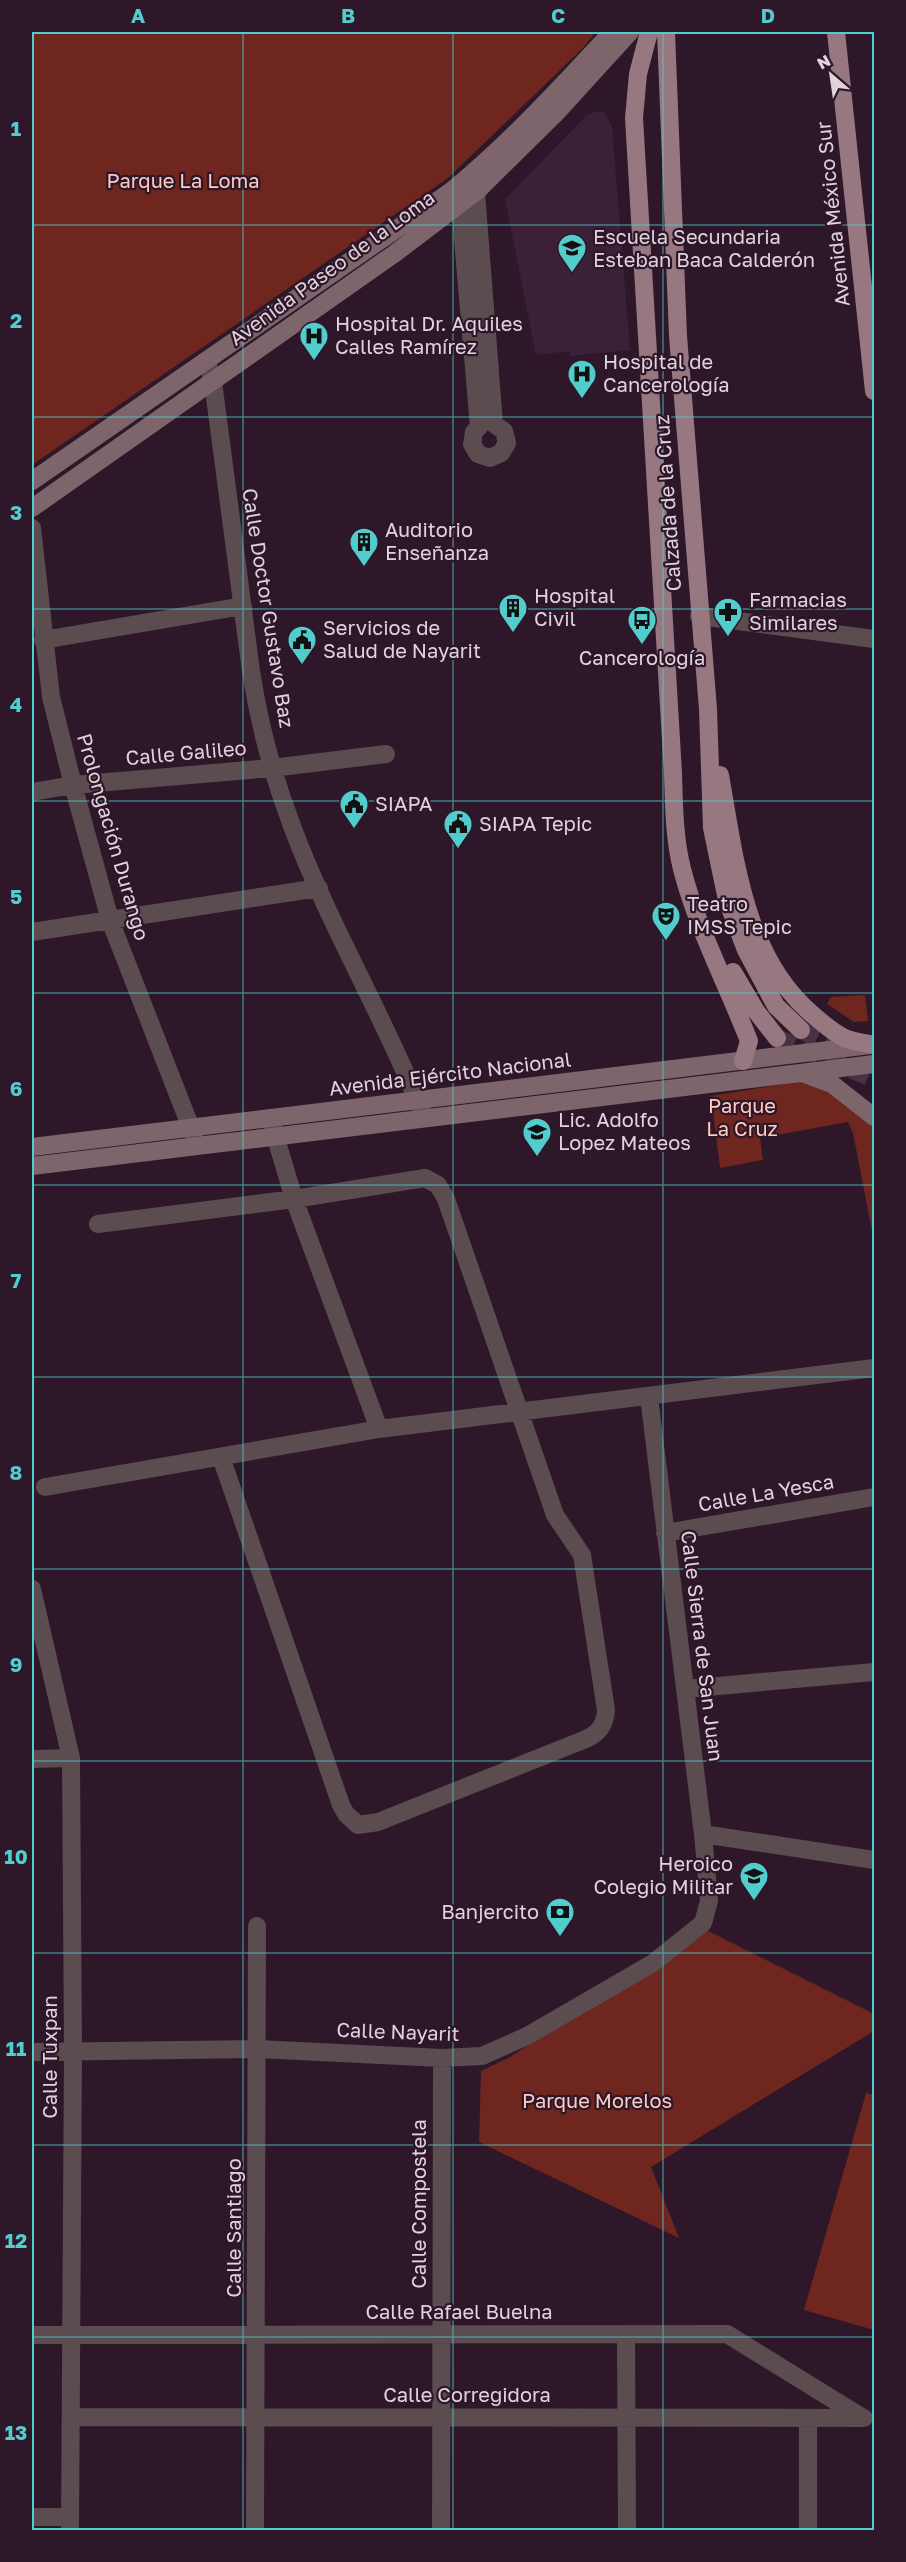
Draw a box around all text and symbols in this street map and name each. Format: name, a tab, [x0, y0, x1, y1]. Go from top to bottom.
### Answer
text: A	[131, 3, 145, 27]
text: B	[341, 3, 355, 27]
text: C	[551, 3, 565, 27]
text: D	[761, 3, 775, 27]
north arrow	[801, 45, 861, 105]
text: N	[814, 50, 834, 74]
text: 1	[11, 116, 21, 140]
street label: Avenida México Sur	[810, 120, 854, 308]
park label: Parque La Loma	[107, 168, 259, 192]
street label: Avenida Paseo de la Loma	[224, 185, 439, 350]
place label: Escuela Secundaria Esteban Baca Calderón	[593, 224, 815, 271]
school or university icon: Escuela Secundaria Esteban Baca Calderón	[556, 232, 588, 274]
text: 2	[10, 308, 22, 332]
place label: Hospital Dr. Aquiles Calles Ramírez	[335, 311, 523, 358]
hospital icon: Hospital Dr. Aquiles Calles Ramírez	[298, 320, 330, 362]
place label: Hospital de Cancerología	[603, 349, 729, 396]
hospital icon: Hospital de Cancerología	[566, 358, 598, 400]
street label: Calzada de la Cruz	[649, 414, 685, 592]
street label: Calle Doctor Gustavo Baz	[238, 486, 300, 729]
text: 3	[10, 500, 22, 524]
place label: Auditorio Enseñanza	[385, 517, 489, 564]
building icon: Auditorio Enseñanza	[348, 526, 380, 568]
place label: Hospital Civil	[534, 583, 615, 630]
place label: Farmacias Similares	[749, 587, 847, 634]
building icon: Hospital Civil	[497, 592, 529, 634]
pharmacy icon: Farmacias Similares	[712, 596, 744, 638]
bus stop icon: Cancerología	[626, 604, 658, 646]
place label: Servicios de Salud de Nayarit	[323, 615, 481, 662]
public building icon: Servicios de Salud de Nayarit	[286, 624, 318, 666]
place label: Cancerología	[579, 645, 705, 669]
text: 4	[10, 692, 22, 716]
street label: Prolongación Durango	[73, 731, 155, 943]
street label: Calle Galileo	[125, 735, 247, 769]
public building icon: SIAPA	[338, 788, 370, 830]
place label: SIAPA	[375, 791, 432, 815]
public building icon: SIAPA Tepic	[442, 808, 474, 850]
place label: SIAPA Tepic	[479, 811, 592, 835]
text: 5	[10, 884, 22, 908]
place label: Teatro IMSS Tepic	[687, 891, 792, 938]
theatre icon: Teatro IMSS Tepic	[650, 900, 682, 942]
street label: Avenida Ejército Nacional	[328, 1046, 572, 1100]
text: 6	[10, 1076, 22, 1100]
park label: Parque La Cruz	[706, 1093, 778, 1140]
place label: Lic. Adolfo Lopez Mateos	[558, 1107, 691, 1154]
school or university icon: Lic. Adolfo Lopez Mateos	[521, 1116, 553, 1158]
text: 7	[11, 1268, 22, 1292]
text: 8	[10, 1460, 22, 1484]
street label: Calle La Yesca	[696, 1468, 836, 1516]
street label: Calle Sierra de San Juan	[677, 1529, 729, 1763]
text: 9	[10, 1652, 22, 1676]
text: 10	[4, 1844, 28, 1868]
place label: Heroico Colegio Militar	[594, 1851, 733, 1898]
school or university icon: Heroico Colegio Militar	[738, 1860, 770, 1902]
bank icon: Banjercito	[544, 1896, 576, 1938]
place label: Banjercito	[441, 1899, 539, 1923]
street label: Calle Tuxpan	[37, 1995, 61, 2119]
street label: Calle Nayarit	[336, 2017, 460, 2045]
text: 11	[6, 2036, 26, 2060]
park label: Parque Morelos	[522, 2088, 672, 2112]
street label: Calle Compostela	[406, 2119, 430, 2289]
street label: Calle Santiago	[221, 2158, 245, 2298]
text: 12	[5, 2228, 27, 2252]
street label: Calle Rafael Buelna	[365, 2299, 553, 2323]
street label: Calle Corregidora	[383, 2382, 551, 2406]
text: 13	[5, 2420, 27, 2444]

